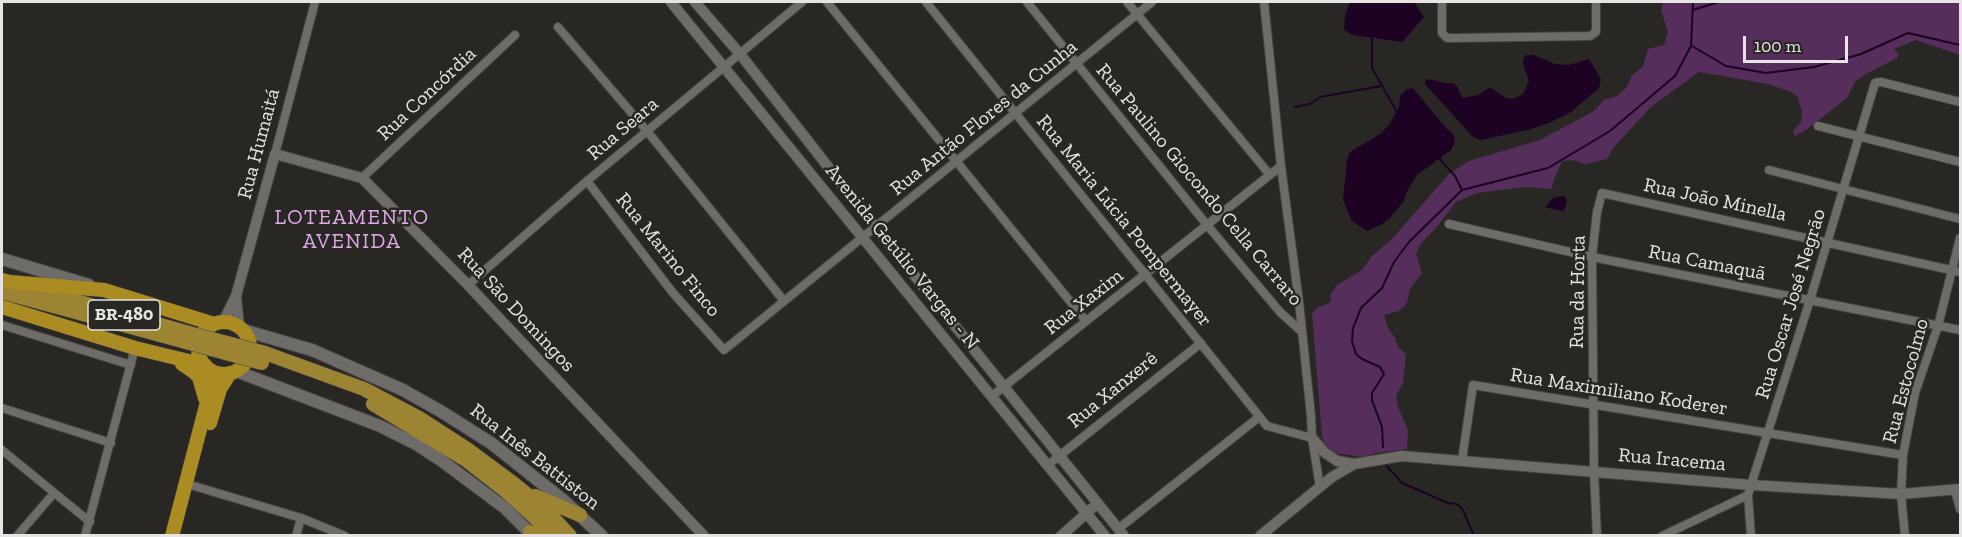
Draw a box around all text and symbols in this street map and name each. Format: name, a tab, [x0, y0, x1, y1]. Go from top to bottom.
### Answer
scale bar	[1746, 24, 1851, 62]
street label: Rua Antão Flores da Cunha	[886, 35, 1082, 201]
text: 100 m	[1754, 35, 1801, 57]
street label: Rua Concórdia	[373, 42, 481, 146]
street label: Rua Paulino Giocondo Cella Carraro	[1091, 59, 1307, 311]
street label: Rua Humaitá	[233, 86, 285, 202]
street label: Rua Seara	[583, 92, 663, 166]
street label: Rua Maria Lúcia Pompermayer	[1031, 110, 1217, 332]
street label: Avenida Getúlio Vargas - N	[820, 160, 984, 354]
street label: Rua João Minella	[1641, 173, 1789, 227]
street label: Rua Marino Finco	[611, 188, 725, 322]
district label: LOTEAMENTO AVENIDA	[274, 205, 430, 255]
street label: Rua Oscar José Negrão	[1751, 206, 1831, 402]
street label: Rua da Horta	[1565, 235, 1591, 349]
street label: Rua Camaquã	[1646, 240, 1768, 286]
street label: Rua São Domingos	[452, 243, 580, 377]
street label: Rua Xaxim	[1040, 264, 1128, 340]
road number: BR-480	[88, 300, 160, 330]
street label: Rua Estocolmo	[1878, 316, 1934, 446]
street label: Rua Xanxerê	[1063, 346, 1163, 434]
street label: Rua Maximiliano Koderer	[1509, 363, 1729, 421]
street label: Rua Inês Battiston	[465, 399, 605, 515]
street label: Rua Iracema	[1617, 443, 1727, 477]

